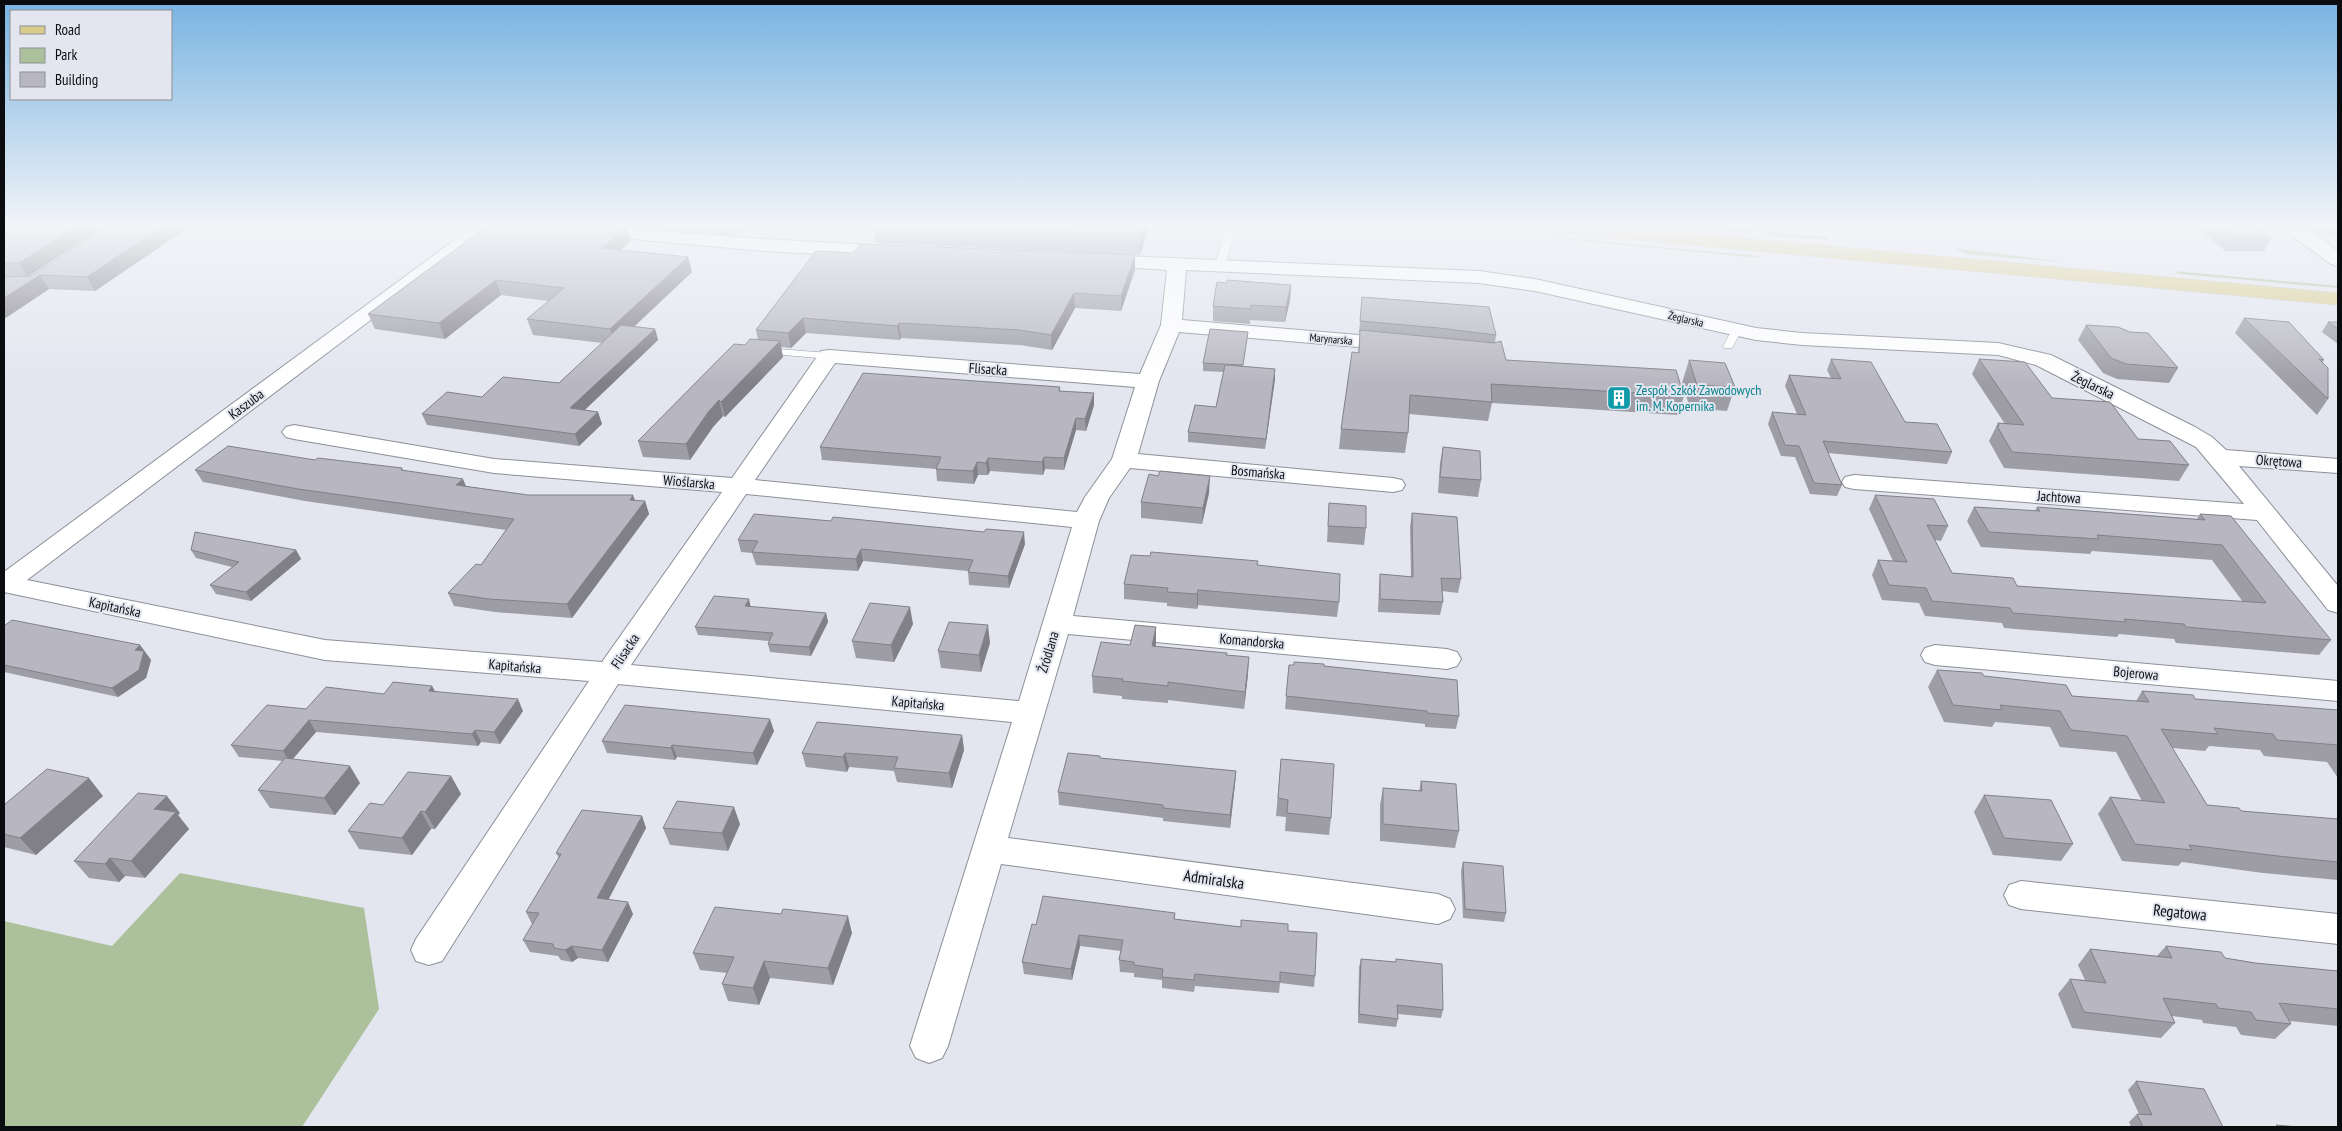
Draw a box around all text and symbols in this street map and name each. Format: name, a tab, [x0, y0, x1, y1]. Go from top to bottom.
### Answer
legend	[10, 10, 172, 100]
text: Road	[55, 20, 81, 39]
text: Park	[55, 45, 77, 64]
text: Building	[55, 70, 98, 89]
street label: Żeglarska	[1667, 308, 1705, 330]
street label: Marynarska	[1309, 330, 1353, 348]
street label: Flisacka	[968, 359, 1008, 379]
street label: Żeglarska	[2068, 367, 2118, 403]
place label: Zespół Szkół Zawodowych im. M. Kopernika	[1636, 381, 1761, 415]
street label: Kaszuba	[225, 385, 267, 423]
building icon: Zespół Szkół Zawodowych im. M. Kopernika	[1606, 385, 1632, 411]
street label: Okrętowa	[2255, 450, 2303, 472]
street label: Bosmańska	[1230, 461, 1286, 483]
street label: Wioślarska	[662, 471, 716, 493]
street label: Jachtowa	[2036, 486, 2081, 508]
street label: Kapitańska	[87, 593, 143, 621]
street label: Źródlana	[1033, 629, 1063, 675]
street label: Komandorska	[1219, 629, 1285, 653]
street label: Flisacka	[607, 630, 643, 672]
street label: Kapitańska	[488, 655, 542, 677]
street label: Bojerowa	[2113, 662, 2159, 684]
street label: Kapitańska	[891, 692, 945, 714]
street label: Admiralska	[1182, 865, 1246, 893]
street label: Regatowa	[2152, 899, 2208, 925]

